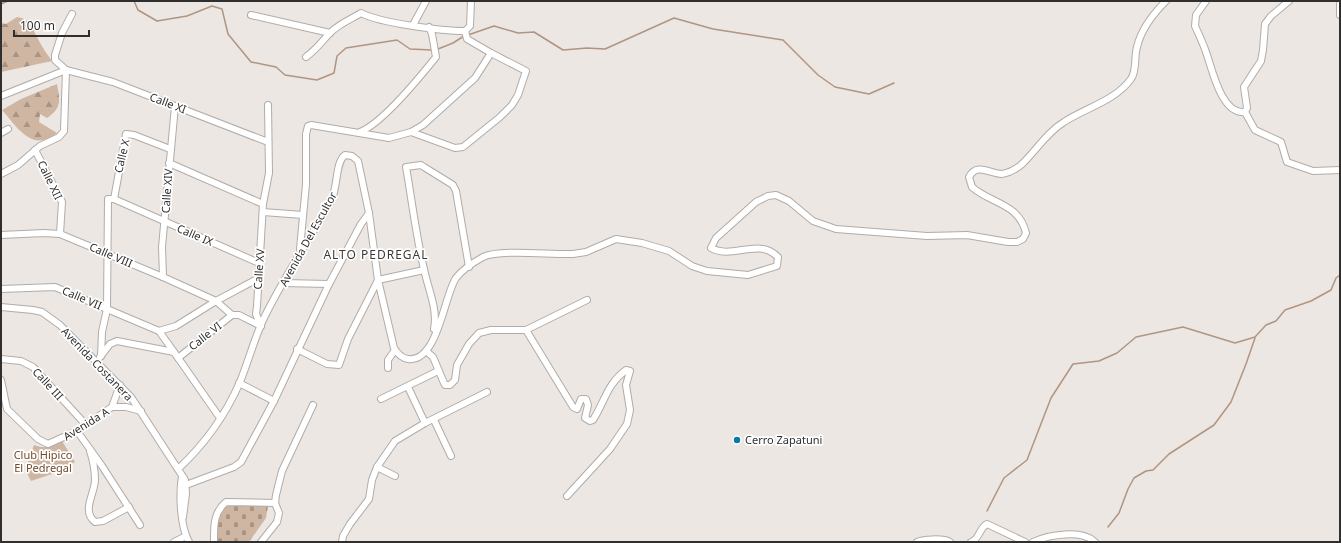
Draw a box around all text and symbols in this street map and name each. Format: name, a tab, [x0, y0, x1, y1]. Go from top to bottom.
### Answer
scale bar	[14, 12, 89, 38]
text: 100 m	[20, 17, 55, 34]
street label: Calle XI	[148, 89, 189, 116]
street label: Calle X	[110, 137, 133, 174]
street label: Calle XII	[35, 158, 66, 202]
street label: Calle XIV	[157, 168, 176, 214]
street label: Avenida Del Escultor	[275, 189, 340, 289]
street label: Calle IX	[175, 220, 216, 249]
street label: Calle VIII	[87, 239, 135, 270]
district label: ALTO PEDREGAL	[323, 246, 429, 263]
street label: Calle XV	[250, 248, 267, 290]
street label: Calle VII	[60, 282, 105, 313]
street label: Calle VI	[185, 318, 225, 353]
street label: Avenida Costanera	[58, 324, 136, 404]
street label: Calle III	[30, 364, 67, 403]
street label: Avenida A	[60, 403, 112, 444]
place label: Cerro Zapatuni	[745, 432, 822, 447]
marker: Cerro Zapatuni	[732, 435, 742, 445]
park label: Club Hipico El Pedregal	[14, 447, 73, 475]

